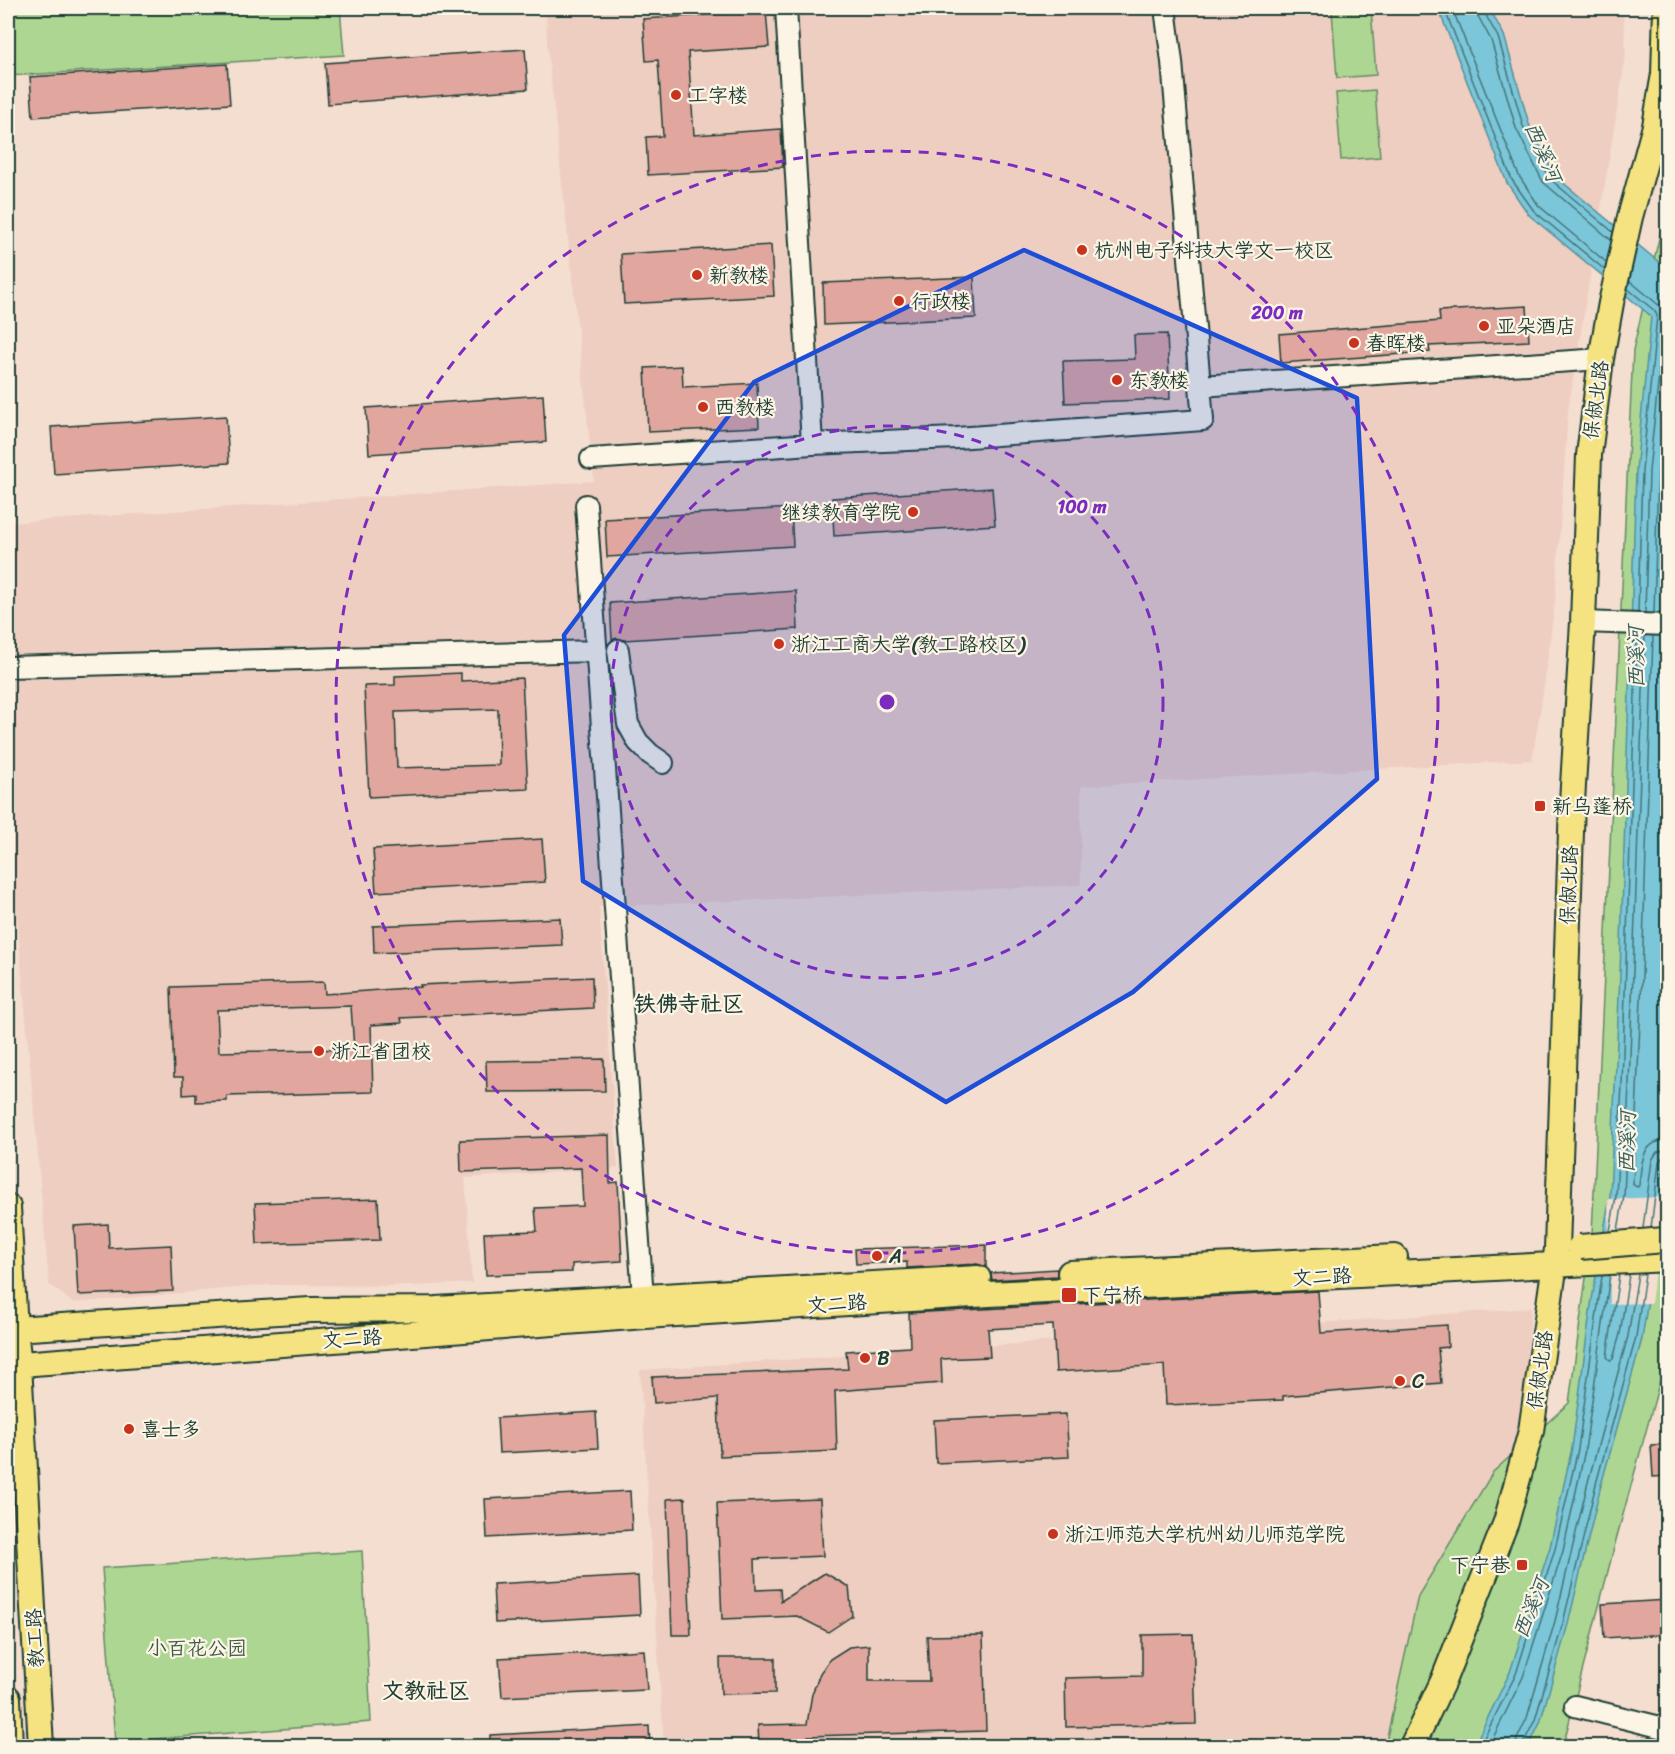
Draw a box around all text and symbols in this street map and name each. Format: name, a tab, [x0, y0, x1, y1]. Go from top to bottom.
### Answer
place label: 工字楼	[688, 78, 748, 113]
marker: 工字楼	[669, 88, 683, 102]
water label: 西溪河	[1513, 116, 1574, 191]
place label: 杭州电子科技大学文一校区	[1094, 233, 1334, 268]
marker: 杭州电子科技大学文一校区	[1075, 243, 1089, 257]
place label: 新教楼	[709, 258, 769, 293]
marker: 新教楼	[690, 268, 704, 282]
place label: 行政楼	[911, 284, 971, 319]
marker: 行政楼	[892, 294, 906, 308]
text: 200 m	[1250, 297, 1303, 329]
place label: 亚朵酒店	[1496, 309, 1576, 344]
marker: 亚朵酒店	[1477, 319, 1491, 333]
place label: 春晖楼	[1366, 326, 1426, 361]
marker: 春晖楼	[1347, 336, 1361, 350]
street label: 保俶北路	[1573, 357, 1619, 442]
place label: 东教楼	[1129, 363, 1189, 398]
marker: 东教楼	[1110, 373, 1124, 387]
place label: 西教楼	[715, 390, 775, 425]
marker: 西教楼	[696, 400, 710, 414]
text: 100 m	[1058, 491, 1107, 523]
place label: 继续教育学院	[781, 495, 901, 530]
marker: 继续教育学院	[906, 505, 920, 519]
water label: 西溪河	[1616, 622, 1656, 689]
place label: 浙江工商大学(教工路校区)	[791, 627, 1026, 662]
marker: 浙江工商大学(教工路校区)	[772, 637, 786, 651]
centre of rings	[877, 692, 897, 712]
place label: 新乌蓬桥	[1552, 789, 1632, 824]
marker: 新乌蓬桥	[1533, 799, 1547, 813]
street label: 保俶北路	[1550, 843, 1588, 926]
district label: 铁佛寺社区	[634, 984, 744, 1023]
place label: 浙江省团校	[331, 1034, 431, 1069]
marker: 浙江省团校	[312, 1044, 326, 1058]
water label: 西溪河	[1607, 1107, 1647, 1174]
place label: A	[888, 1239, 902, 1274]
marker: A	[870, 1249, 884, 1263]
street label: 文二路	[1291, 1258, 1354, 1296]
place label: 下宁桥	[1082, 1278, 1142, 1313]
street label: 文二路	[806, 1284, 869, 1324]
marker: 下宁桥	[1060, 1286, 1078, 1304]
street label: 文二路	[321, 1319, 384, 1359]
street label: 保俶北路	[1517, 1327, 1563, 1412]
place label: B	[877, 1341, 890, 1376]
marker: B	[858, 1351, 872, 1365]
place label: C	[1412, 1364, 1425, 1399]
marker: C	[1393, 1374, 1407, 1388]
place label: 喜士多	[141, 1412, 201, 1447]
marker: 喜士多	[122, 1422, 136, 1436]
place label: 浙江师范大学杭州幼儿师范学院	[1065, 1517, 1345, 1552]
marker: 浙江师范大学杭州幼儿师范学院	[1046, 1527, 1060, 1541]
place label: 下宁巷	[1450, 1548, 1511, 1583]
marker: 下宁巷	[1515, 1558, 1529, 1572]
water label: 西溪河	[1502, 1569, 1562, 1644]
street label: 教工路	[16, 1606, 54, 1669]
park label: 小百花公园	[147, 1631, 247, 1666]
district label: 文教社区	[382, 1671, 470, 1710]

